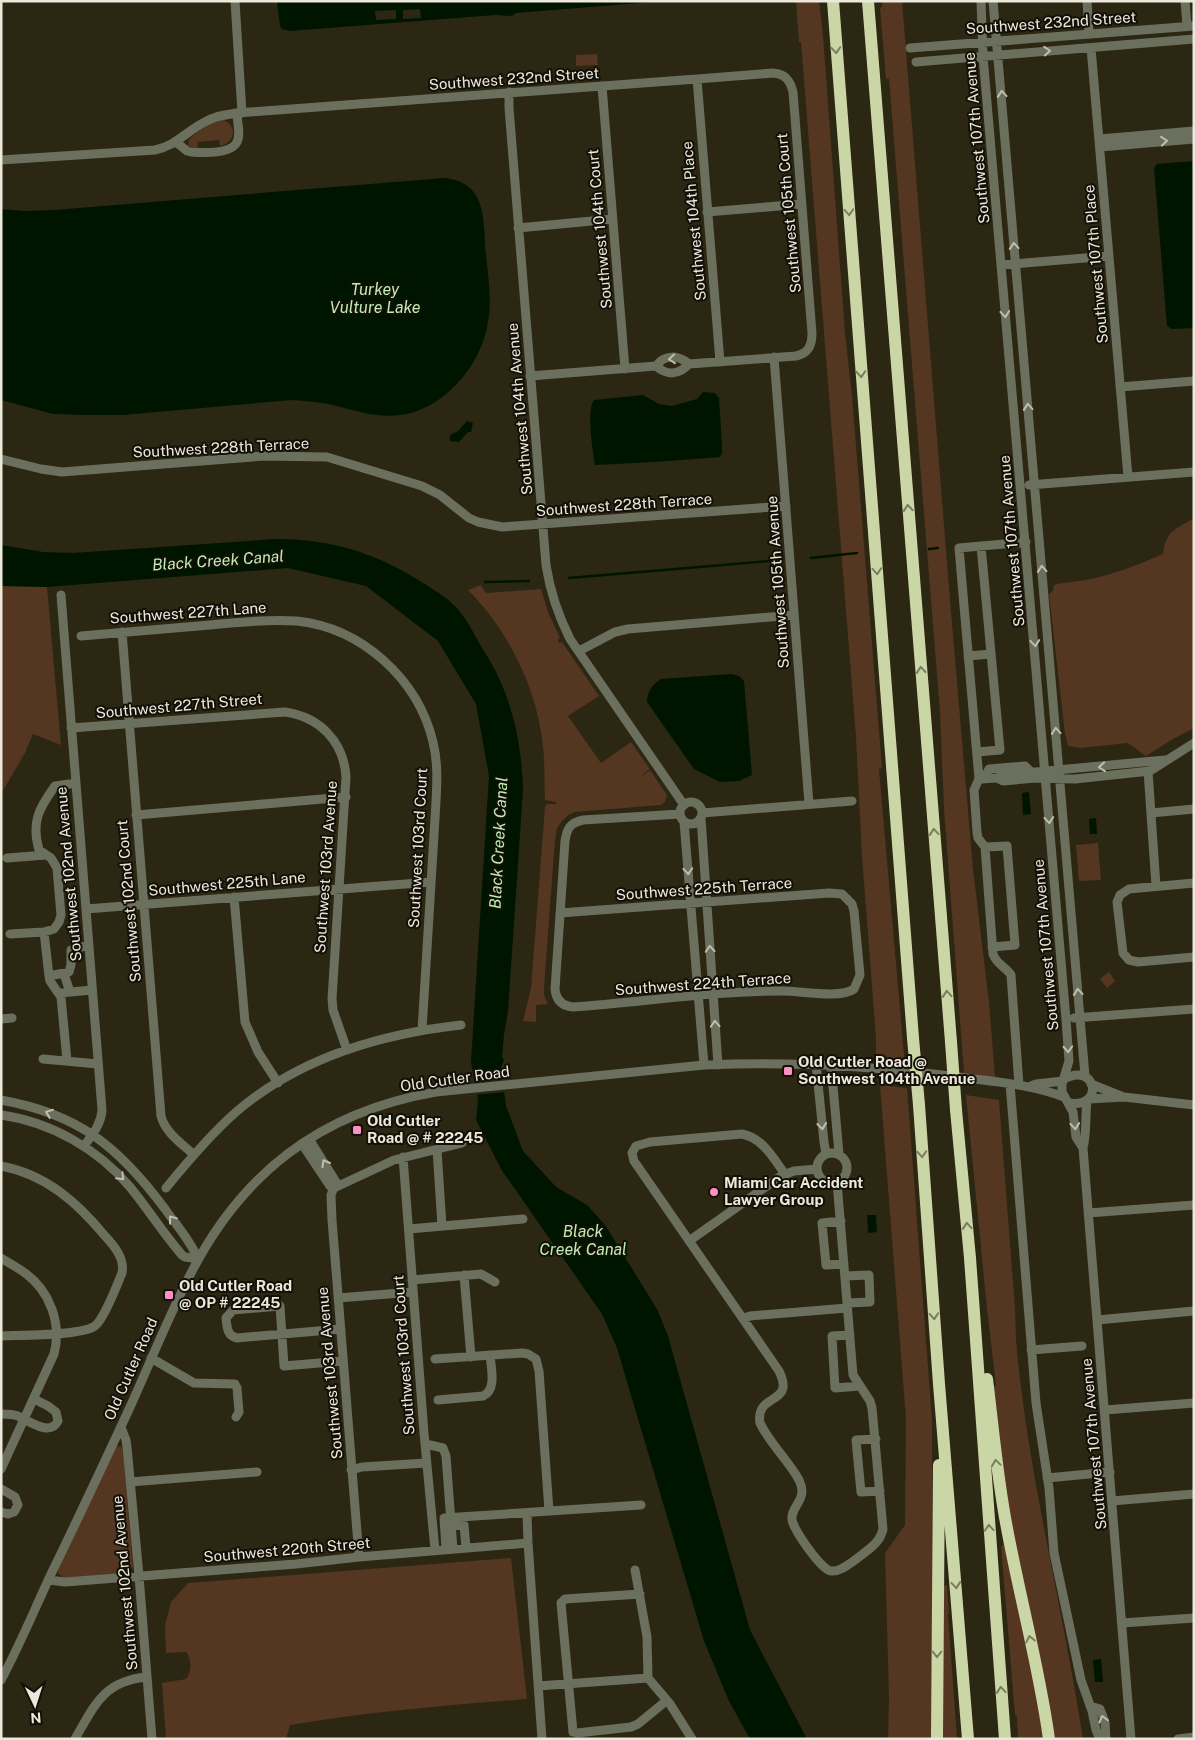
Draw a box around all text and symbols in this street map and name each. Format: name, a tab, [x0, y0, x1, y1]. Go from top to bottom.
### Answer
street label: Southwest 232nd Street	[965, 8, 1137, 37]
one-way arrow	[831, 46, 842, 54]
one-way arrow	[1043, 46, 1051, 57]
street label: Southwest 107th Avenue	[961, 52, 992, 224]
street label: Southwest 232nd Street	[428, 64, 600, 93]
one-way arrow	[996, 89, 1007, 97]
street label: Southwest 105th Court	[773, 132, 804, 294]
one-way arrow	[1160, 136, 1168, 147]
street label: Southwest 104th Place	[678, 141, 709, 302]
street label: Southwest 104th Court	[584, 148, 615, 310]
street label: Southwest 107th Place	[1080, 184, 1111, 344]
one-way arrow	[843, 208, 854, 216]
one-way arrow	[1009, 241, 1020, 249]
water label: Turkey Vulture Lake	[329, 280, 421, 317]
one-way arrow	[1000, 310, 1011, 318]
street label: Southwest 104th Avenue	[504, 322, 535, 496]
one-way arrow	[667, 353, 675, 364]
one-way arrow	[856, 370, 867, 378]
one-way arrow	[1023, 403, 1034, 411]
street label: Southwest 228th Terrace	[132, 434, 310, 461]
street label: Southwest 107th Avenue	[996, 455, 1027, 627]
street label: Southwest 228th Terrace	[535, 490, 713, 519]
street label: Southwest 105th Avenue	[763, 495, 792, 669]
one-way arrow	[903, 503, 914, 511]
water label: Black Creek Canal	[152, 546, 285, 575]
one-way arrow	[1037, 565, 1048, 573]
one-way arrow	[871, 567, 882, 575]
street label: Southwest 227th Lane	[109, 599, 267, 626]
one-way arrow	[1029, 639, 1040, 647]
one-way arrow	[916, 665, 927, 673]
street label: Southwest 227th Street	[95, 690, 263, 721]
one-way arrow	[1050, 727, 1061, 735]
one-way arrow	[1097, 761, 1105, 772]
street label: Southwest 103rd Court	[405, 767, 430, 928]
water label: Black Creek Canal	[486, 777, 511, 909]
street label: Southwest 103rd Avenue	[311, 780, 340, 954]
street label: Southwest 102nd Avenue	[52, 786, 85, 962]
one-way arrow	[1044, 816, 1055, 824]
street label: Southwest 102nd Court	[113, 819, 144, 983]
one-way arrow	[929, 827, 940, 835]
street label: Southwest 107th Avenue	[1030, 859, 1061, 1031]
one-way arrow	[682, 867, 693, 875]
street label: Southwest 225th Lane	[148, 868, 306, 899]
street label: Southwest 225th Terrace	[615, 874, 793, 903]
one-way arrow	[704, 944, 715, 952]
street label: Southwest 224th Terrace	[614, 969, 792, 998]
one-way arrow	[1072, 988, 1083, 996]
one-way arrow	[941, 989, 952, 997]
one-way arrow	[710, 1020, 721, 1028]
one-way arrow	[1063, 1045, 1074, 1053]
place label: Old Cutler Road @ Southwest 104th Avenue	[798, 1053, 975, 1087]
street label: Old Cutler Road	[399, 1062, 511, 1095]
marker: Old Cutler Road @ Southwest 104th Avenue	[782, 1065, 794, 1077]
one-way arrow	[45, 1109, 54, 1119]
place label: Old Cutler Road @ # 22245	[367, 1112, 483, 1146]
one-way arrow	[1069, 1122, 1080, 1130]
one-way arrow	[816, 1123, 827, 1131]
marker: Old Cutler Road @ # 22245	[351, 1124, 363, 1136]
one-way arrow	[917, 1150, 928, 1158]
one-way arrow	[321, 1159, 331, 1168]
one-way arrow	[115, 1172, 124, 1181]
place label: Miami Car Accident Lawyer Group	[724, 1174, 863, 1208]
marker: Miami Car Accident Lawyer Group	[708, 1186, 720, 1198]
one-way arrow	[169, 1215, 178, 1225]
water label: Black Creek Canal	[539, 1222, 627, 1259]
one-way arrow	[962, 1222, 973, 1230]
street label: Southwest 103rd Court	[389, 1274, 418, 1436]
place label: Old Cutler Road @ OP # 22245	[179, 1277, 292, 1311]
street label: Southwest 103rd Avenue	[314, 1286, 346, 1460]
marker: Old Cutler Road @ OP # 22245	[163, 1289, 175, 1301]
one-way arrow	[928, 1312, 939, 1320]
street label: Old Cutler Road	[100, 1315, 161, 1423]
street label: Southwest 107th Avenue	[1078, 1358, 1109, 1530]
one-way arrow	[991, 1458, 1002, 1466]
street label: Southwest 102nd Avenue	[108, 1495, 141, 1671]
one-way arrow	[984, 1524, 995, 1532]
street label: Southwest 220th Street	[203, 1534, 371, 1565]
one-way arrow	[950, 1581, 961, 1589]
one-way arrow	[1026, 1635, 1036, 1644]
one-way arrow	[932, 1650, 942, 1658]
north arrow	[10, 1680, 60, 1730]
one-way arrow	[996, 1686, 1007, 1694]
text: N	[30, 1710, 42, 1726]
one-way arrow	[1098, 1714, 1109, 1723]

